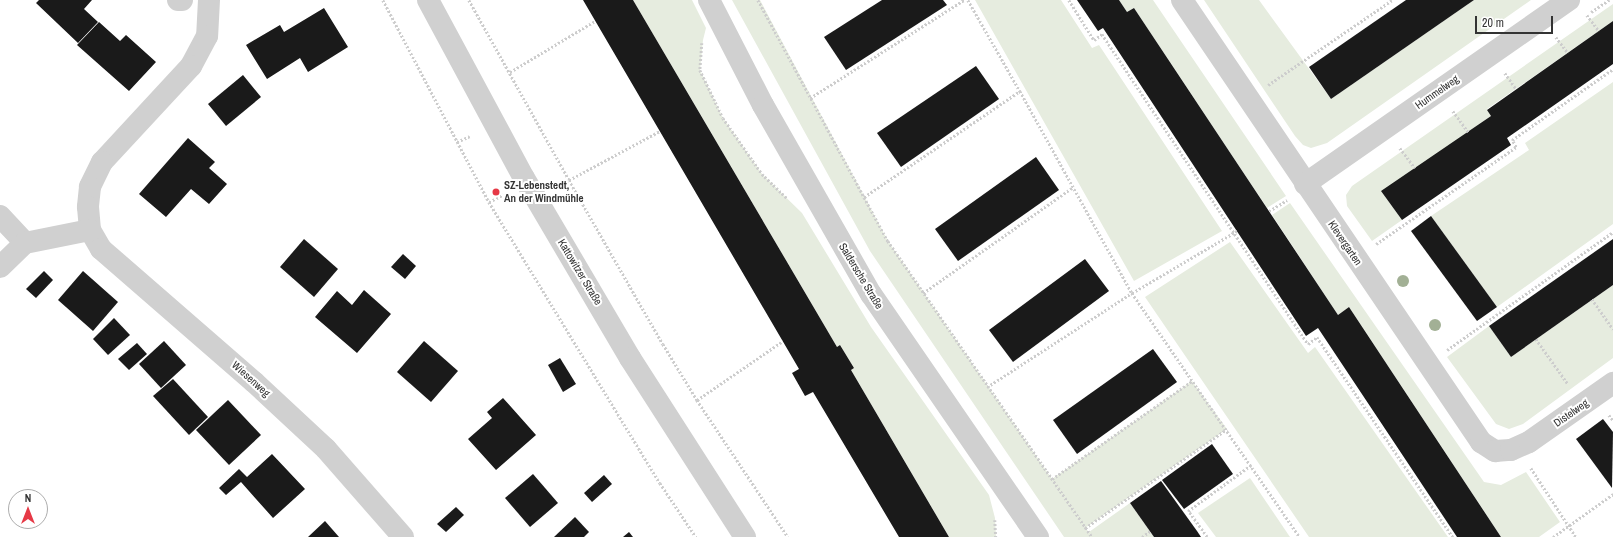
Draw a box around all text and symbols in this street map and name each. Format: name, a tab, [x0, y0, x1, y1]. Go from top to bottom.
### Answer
scale bar	[1477, 8, 1555, 34]
text: 20 m	[1482, 15, 1504, 31]
street label: Hummelweg	[1413, 72, 1461, 112]
place label: SZ-Lebenstedt, An der Windmühle	[504, 179, 584, 205]
marker: SZ-Lebenstedt, An der Windmühle	[491, 187, 501, 197]
street label: Klevergarten	[1325, 218, 1365, 268]
street label: Kattowitzer Straße	[555, 237, 605, 307]
street label: Saldersche Straße	[836, 241, 886, 311]
street label: Wiesenweg	[229, 358, 273, 400]
street label: Distelweg	[1551, 396, 1591, 430]
north arrow	[8, 489, 48, 529]
text: N	[25, 491, 31, 505]

